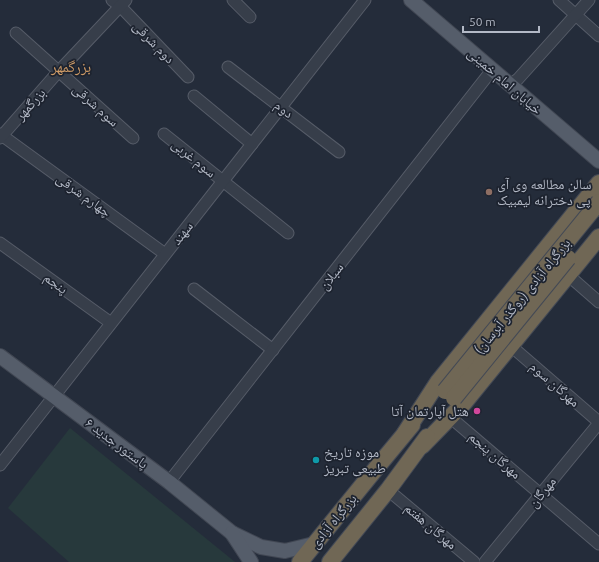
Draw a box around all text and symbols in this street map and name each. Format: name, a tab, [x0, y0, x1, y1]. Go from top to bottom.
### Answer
scale bar	[463, 8, 539, 34]
text: 50 m	[469, 15, 496, 28]
street label: دوم شرقی	[128, 17, 178, 68]
street label: خیابان امام خمینی	[463, 44, 545, 119]
district label: بزرگمهر	[50, 58, 91, 76]
street label: سوم شرقی	[68, 80, 122, 131]
street label: بزرگمهر	[11, 85, 49, 125]
street label: دوم	[270, 97, 297, 123]
street label: سوم غربی	[167, 135, 219, 182]
street label: چهارم شرقی	[52, 170, 115, 222]
place label: سالن مطالعه وی آی پی دخترانه لیمبیک	[497, 176, 592, 209]
marker: سالن مطالعه وی آی پی دخترانه لیمبیک	[484, 187, 494, 197]
street label: سهند	[168, 218, 196, 248]
street label: بزرگراه آزادی (روگذر آبرسان)	[470, 235, 574, 358]
street label: سبلان	[315, 259, 347, 293]
street label: پنجم	[40, 269, 71, 299]
street label: مهرگان سوم	[526, 358, 583, 411]
place label: هتل آپارتمان آتا	[391, 403, 469, 420]
marker: هتل آپارتمان آتا	[472, 406, 482, 416]
street label: پاستور جدید ۶	[82, 414, 152, 473]
street label: مهرگان پنجم	[464, 428, 524, 483]
place label: موزه تاریخ طبیعی تبریز	[323, 444, 386, 477]
marker: موزه تاریخ طبیعی تبریز	[311, 455, 321, 465]
street label: مهرگان	[525, 473, 560, 511]
street label: بزرگراه آزادی	[306, 491, 361, 552]
street label: مهرگان هفتم	[400, 500, 460, 554]

